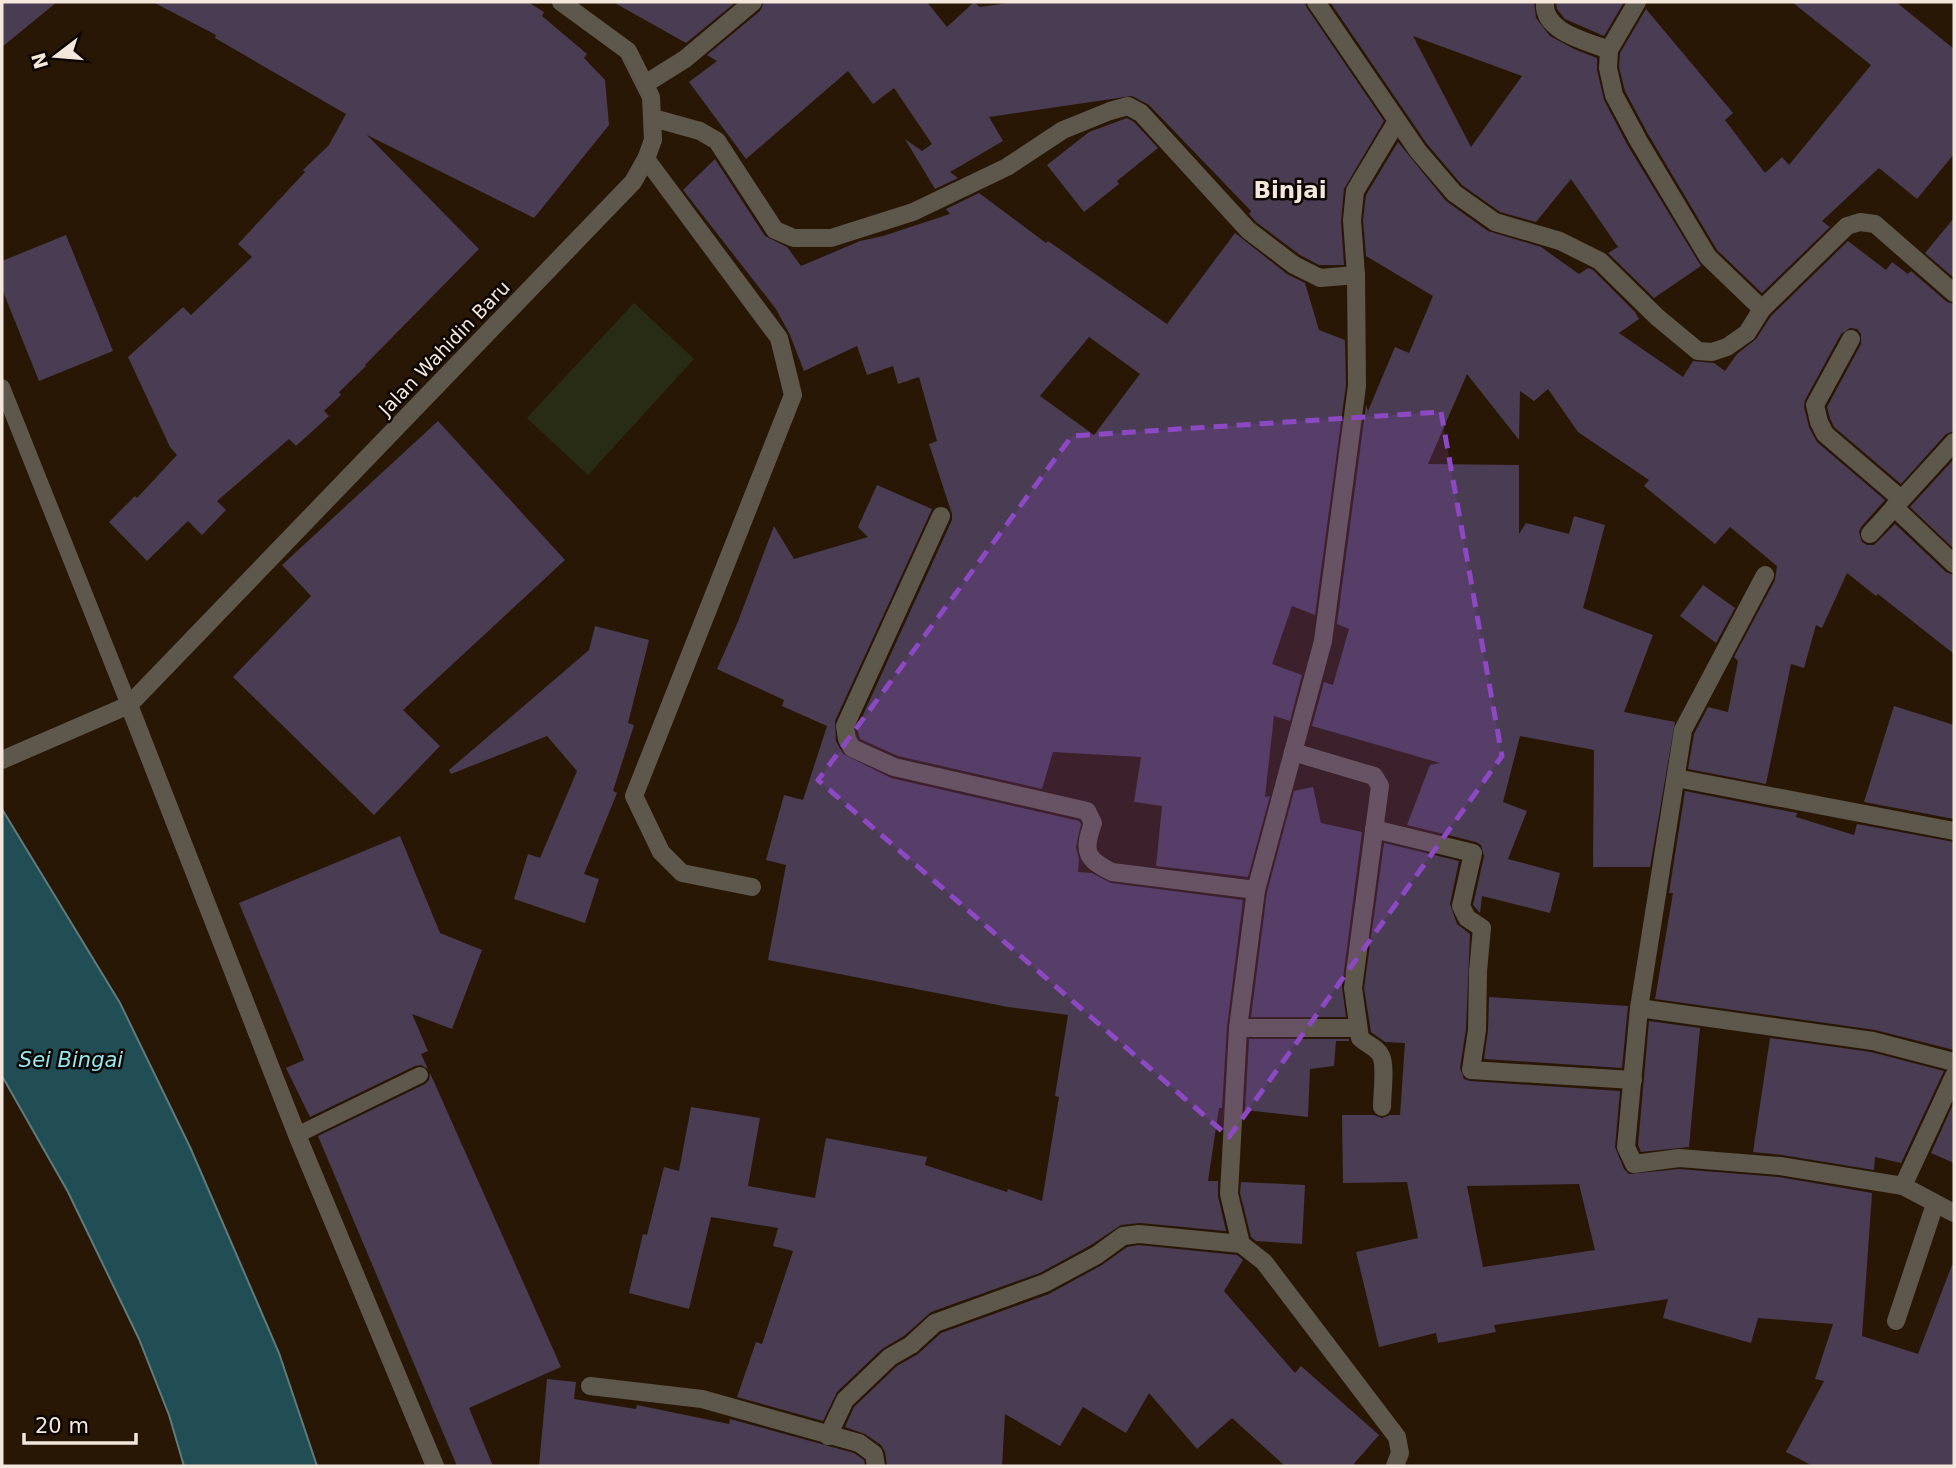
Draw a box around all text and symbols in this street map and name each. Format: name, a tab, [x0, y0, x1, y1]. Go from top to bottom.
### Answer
north arrow	[21, 21, 91, 91]
text: N	[27, 50, 52, 71]
district label: Binjai	[1253, 177, 1327, 203]
street label: Jalan Wahidin Baru	[373, 276, 514, 421]
water label: Sei Bingai	[19, 1048, 123, 1072]
scale bar	[24, 1402, 136, 1446]
text: 20 m	[35, 1414, 89, 1438]

